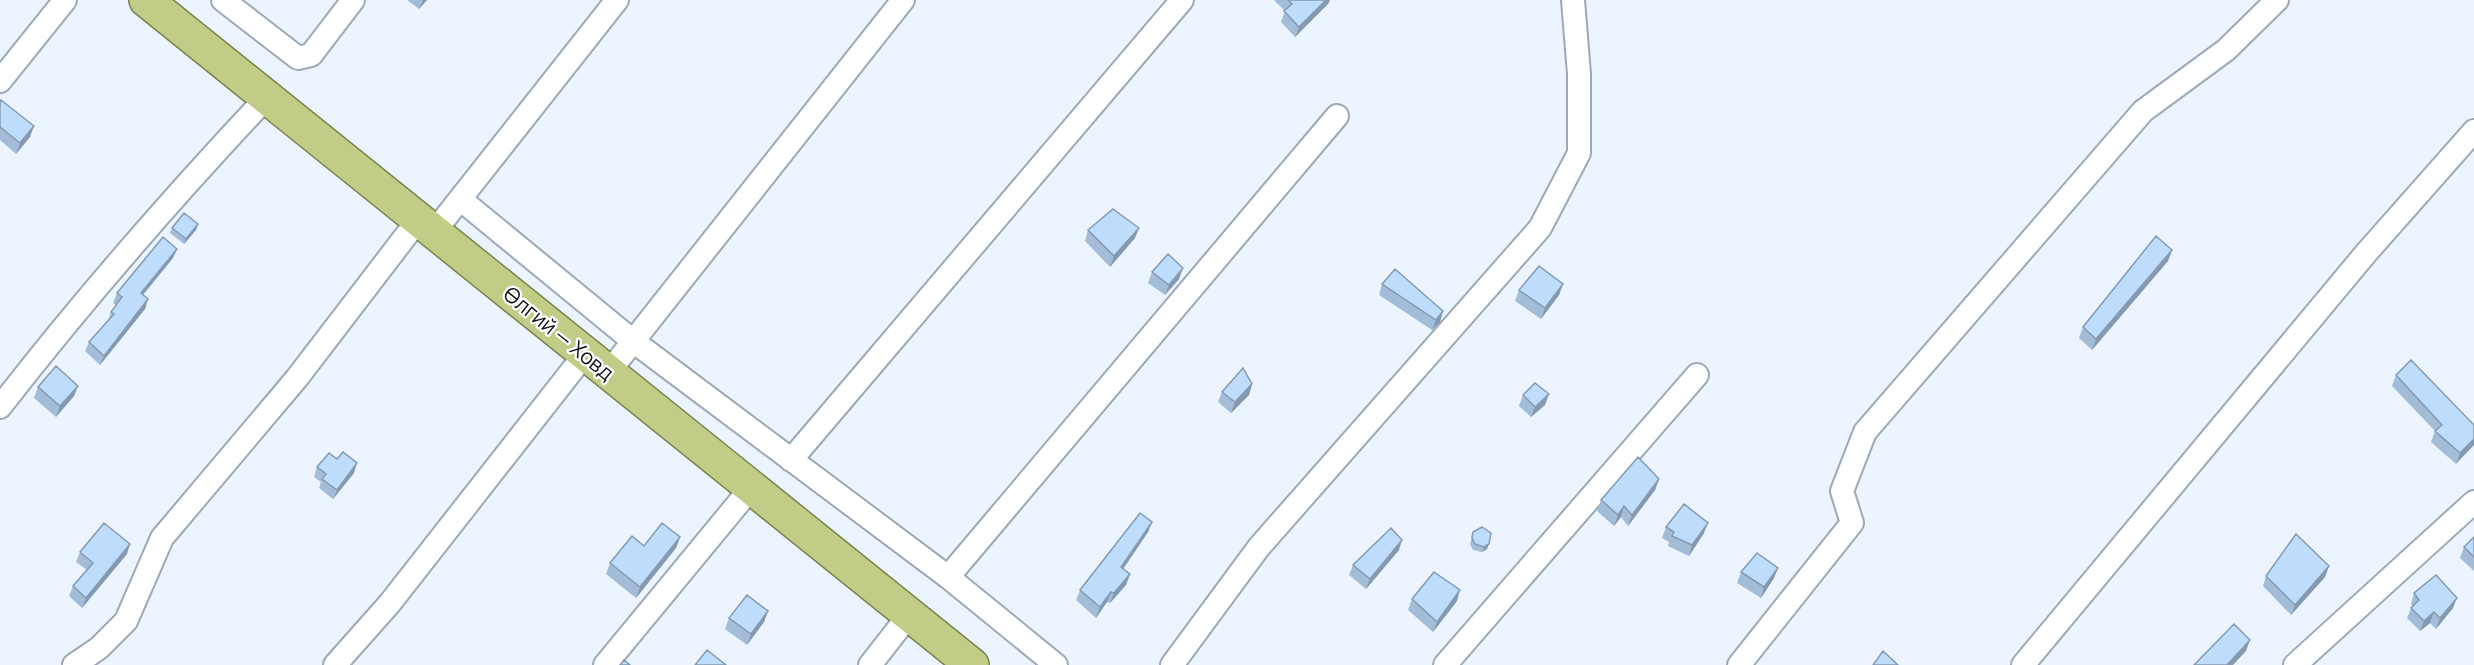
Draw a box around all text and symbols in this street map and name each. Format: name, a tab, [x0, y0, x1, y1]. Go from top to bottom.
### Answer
street label: Өлгий — Ховд	[498, 280, 620, 386]

